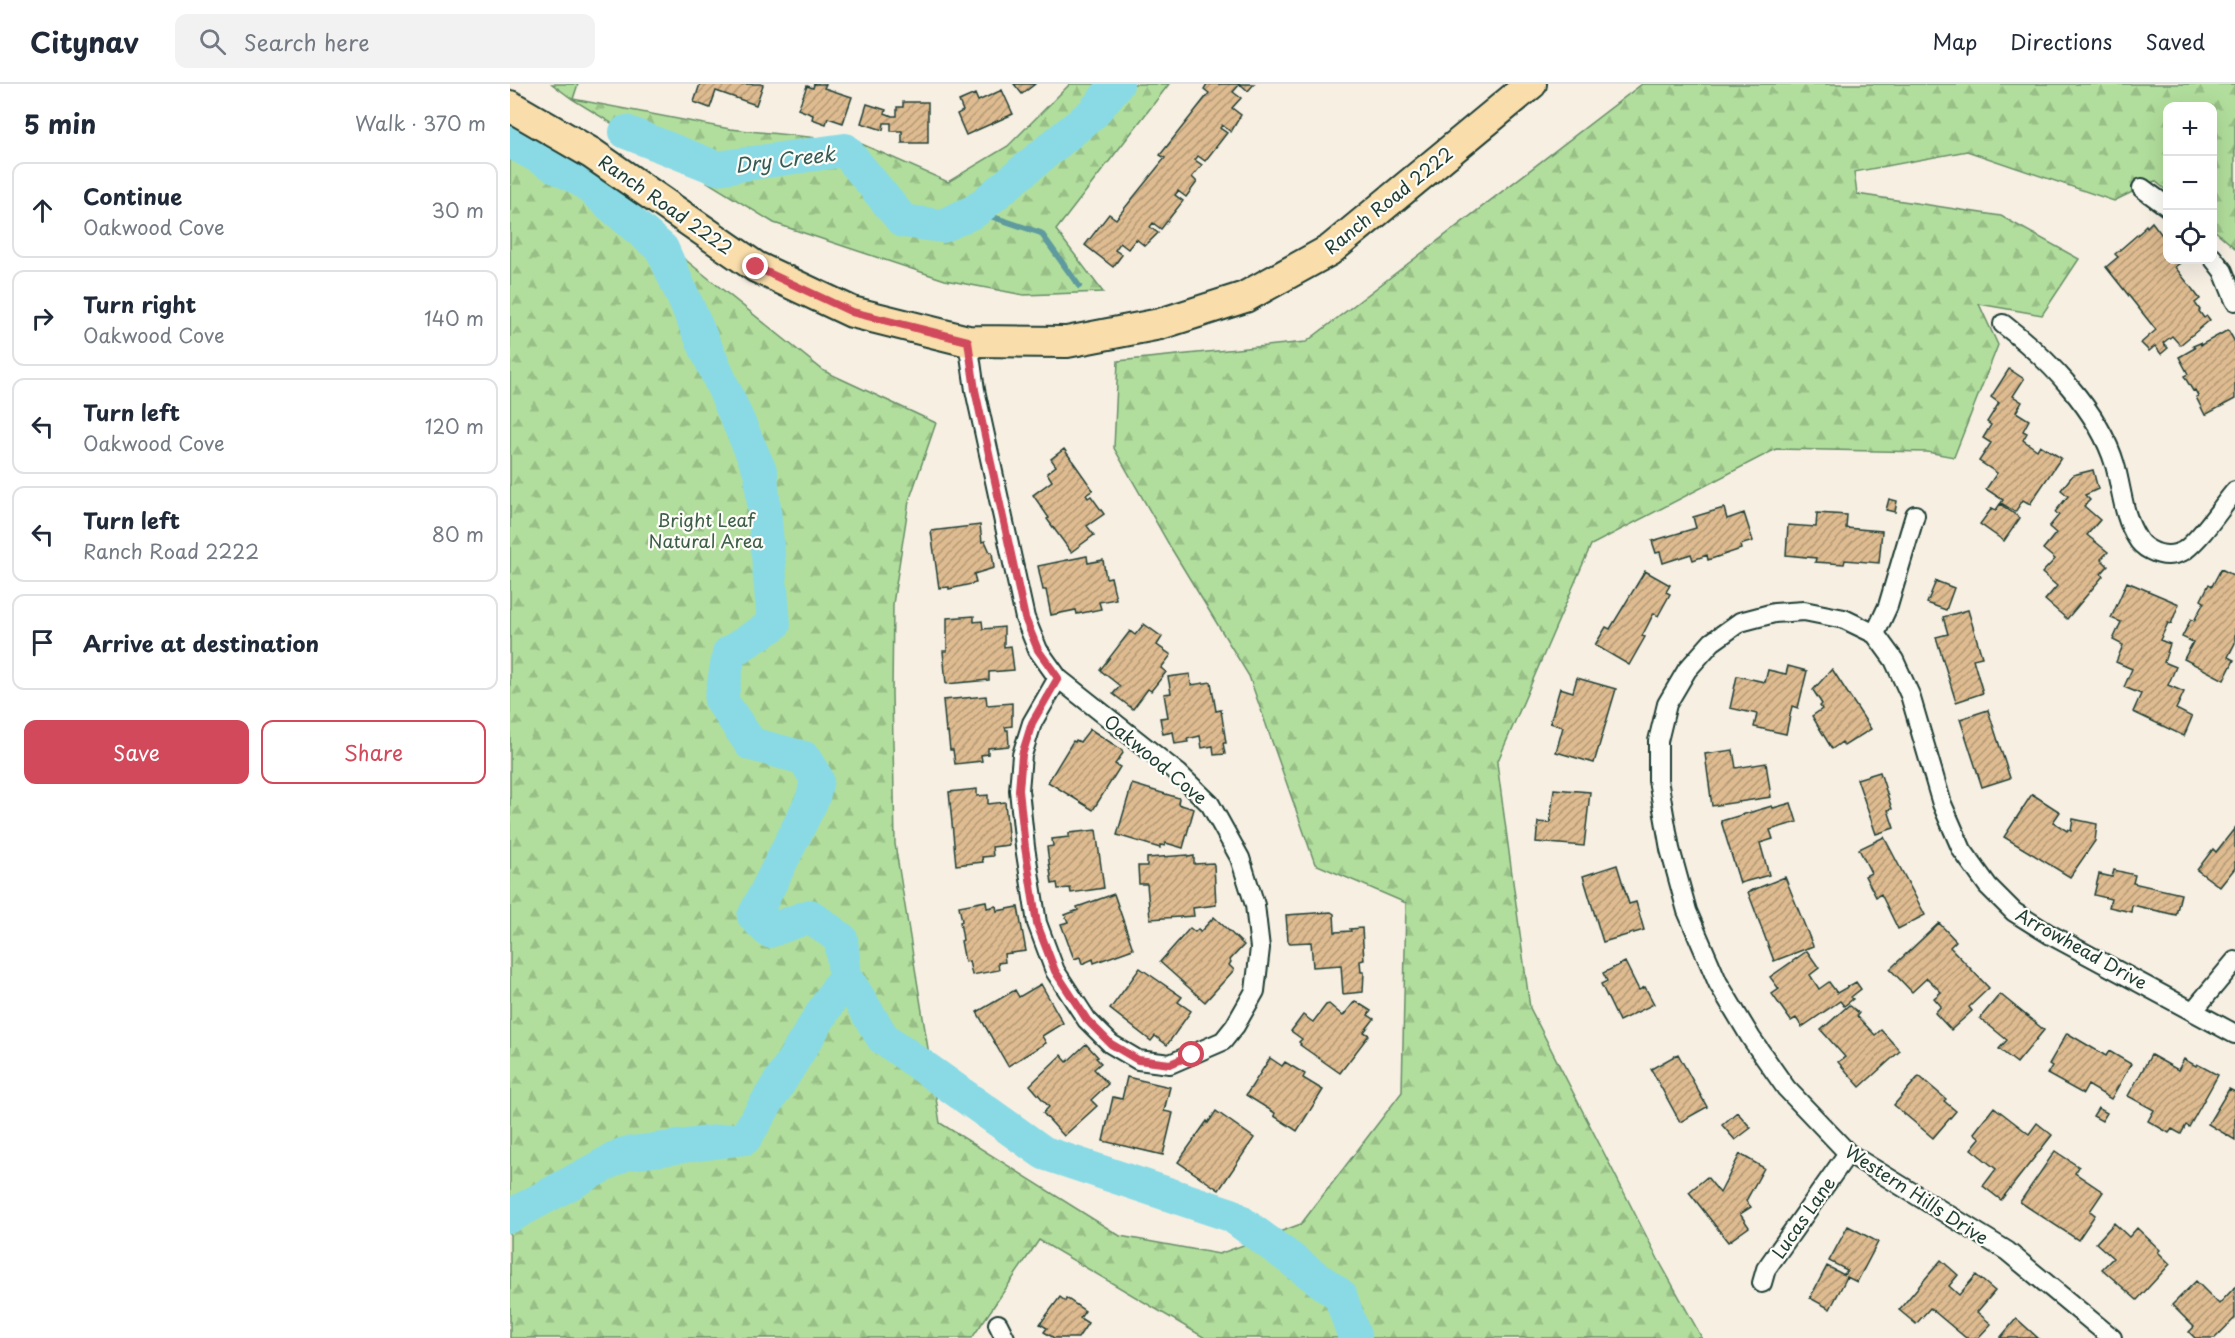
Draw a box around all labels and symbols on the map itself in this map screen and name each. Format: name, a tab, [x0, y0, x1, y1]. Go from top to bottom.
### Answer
water label: Dry Creek	[733, 138, 838, 180]
street label: Ranch Road 2222	[1318, 140, 1458, 260]
street label: Ranch Road 2222	[593, 147, 739, 261]
route end	[742, 253, 768, 279]
park label: Bright Leaf Natural Area	[649, 506, 764, 554]
street label: Oakwood Cove	[1099, 708, 1213, 810]
street label: Arrowhead Drive	[2011, 901, 2153, 995]
route start	[1178, 1041, 1204, 1067]
street label: Western Hills Drive	[1840, 1137, 1994, 1251]
street label: Lucas Lane	[1765, 1170, 1841, 1264]

